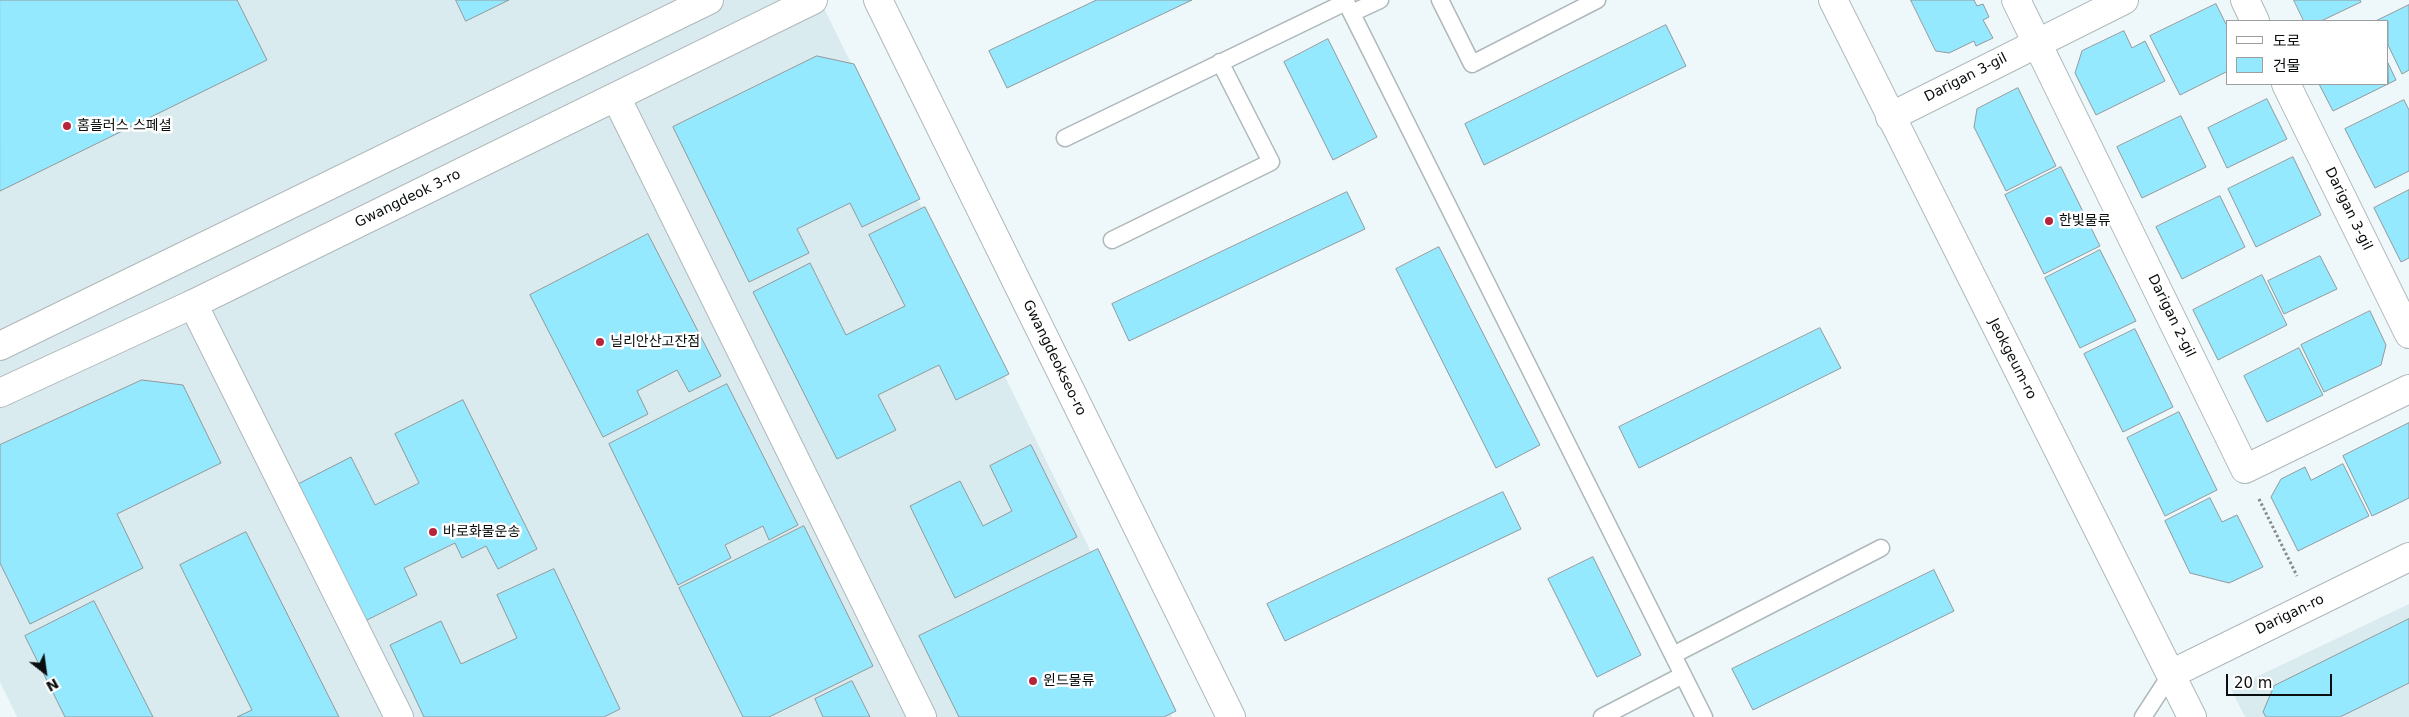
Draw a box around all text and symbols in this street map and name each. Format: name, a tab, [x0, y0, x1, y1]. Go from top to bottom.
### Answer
legend	[2226, 20, 2389, 85]
text: 도로	[2273, 32, 2301, 50]
street label: Darigan 3-gil	[1922, 50, 2010, 106]
text: 건물	[2273, 57, 2301, 75]
place label: 홈플러스 스페셜	[77, 118, 172, 134]
marker: 홈플러스 스페셜	[61, 120, 73, 132]
street label: Darigan 3-gil	[2321, 165, 2375, 253]
street label: Gwangdeok 3-ro	[353, 166, 463, 232]
place label: 한빛물류	[2059, 213, 2111, 229]
marker: 한빛물류	[2043, 215, 2055, 227]
street label: Darigan 2-gil	[2144, 272, 2198, 360]
street label: Gwangdeokseo-ro	[1019, 297, 1089, 419]
street label: Jeokgeum-ro	[1984, 316, 2040, 402]
place label: 닐리안산고잔점	[610, 334, 700, 350]
marker: 닐리안산고잔점	[594, 336, 606, 348]
place label: 바로화물운송	[443, 524, 520, 540]
marker: 바로화물운송	[427, 526, 439, 538]
street label: Darigan-ro	[2253, 591, 2327, 639]
north arrow	[20, 647, 70, 697]
scale bar	[2229, 664, 2335, 696]
place label: 윈드물류	[1043, 673, 1095, 689]
text: 20 m	[2234, 674, 2272, 692]
text: N	[43, 675, 62, 695]
marker: 윈드물류	[1027, 675, 1039, 687]

